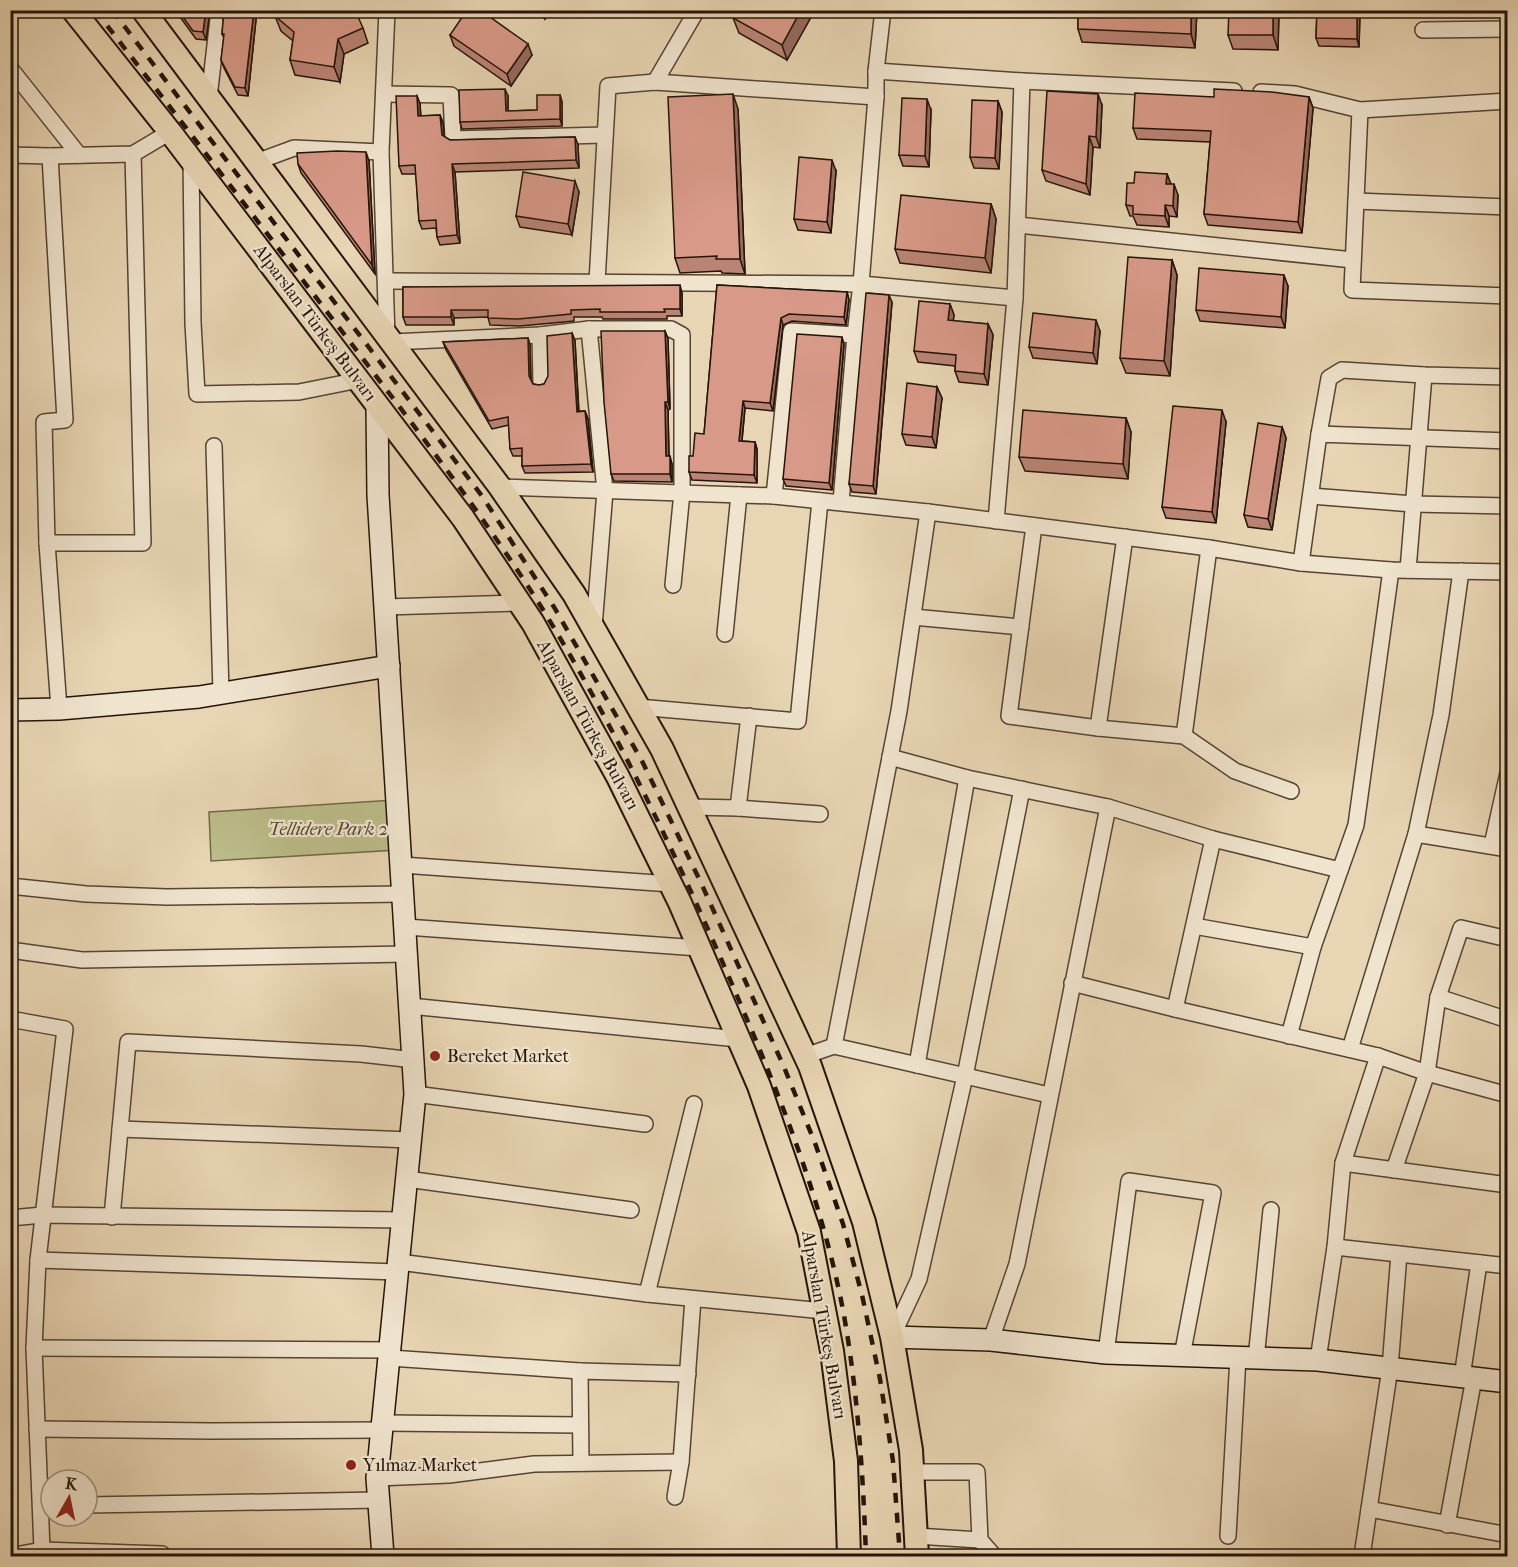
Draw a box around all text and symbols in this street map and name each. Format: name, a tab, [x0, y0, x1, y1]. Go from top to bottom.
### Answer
street label: Alparslan Türkeş Bulvarı	[248, 240, 381, 406]
street label: Alparslan Türkeş Bulvarı	[532, 635, 644, 814]
park label: Tellidere Park 2	[268, 819, 388, 840]
place label: Bereket Market	[447, 1046, 569, 1067]
marker: Bereket Market	[428, 1049, 442, 1063]
street label: Alparslan Türkeş Bulvarı	[797, 1228, 851, 1422]
place label: Yılmaz Market	[362, 1455, 478, 1476]
marker: Yılmaz Market	[344, 1458, 358, 1472]
north arrow	[39, 1468, 99, 1528]
text: K	[64, 1473, 80, 1494]

